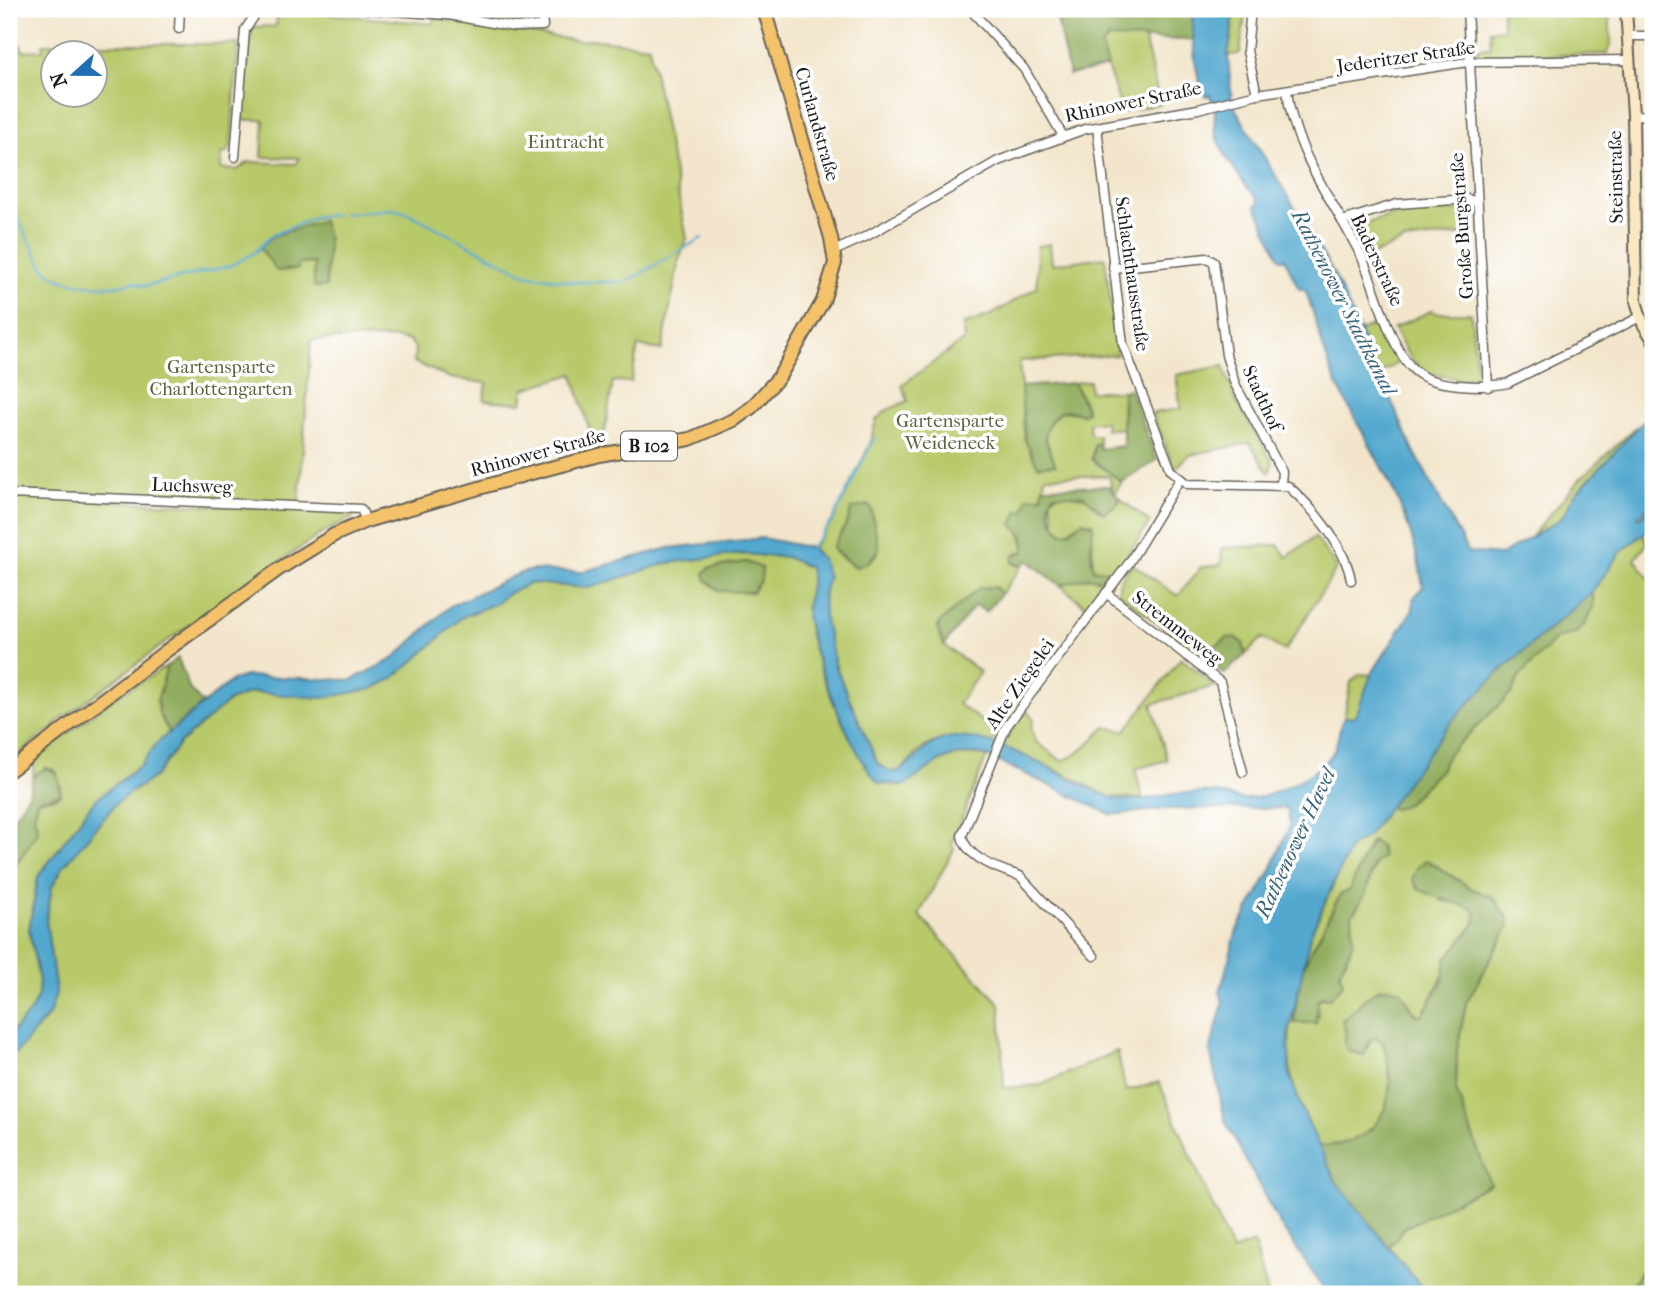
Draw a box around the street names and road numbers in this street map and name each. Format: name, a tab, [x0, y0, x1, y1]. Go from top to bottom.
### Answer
street label: Jederitzer Straße	[1333, 36, 1477, 78]
street label: Curlandstraße	[790, 65, 844, 183]
street label: Rhinower Straße	[1063, 77, 1203, 127]
street label: Steinstraße	[1604, 130, 1628, 224]
street label: Große Burgstraße	[1446, 152, 1478, 300]
street label: Schlachthausstraße	[1110, 195, 1154, 353]
street label: Baderstraße	[1346, 210, 1408, 310]
street label: Stadthof	[1237, 362, 1288, 437]
street label: Rhinower Straße	[468, 424, 608, 482]
road number: B 102	[621, 432, 677, 461]
street label: Luchsweg	[151, 474, 234, 498]
street label: Stremmeweg	[1128, 586, 1227, 670]
street label: Alte Ziegelei	[980, 634, 1059, 734]

